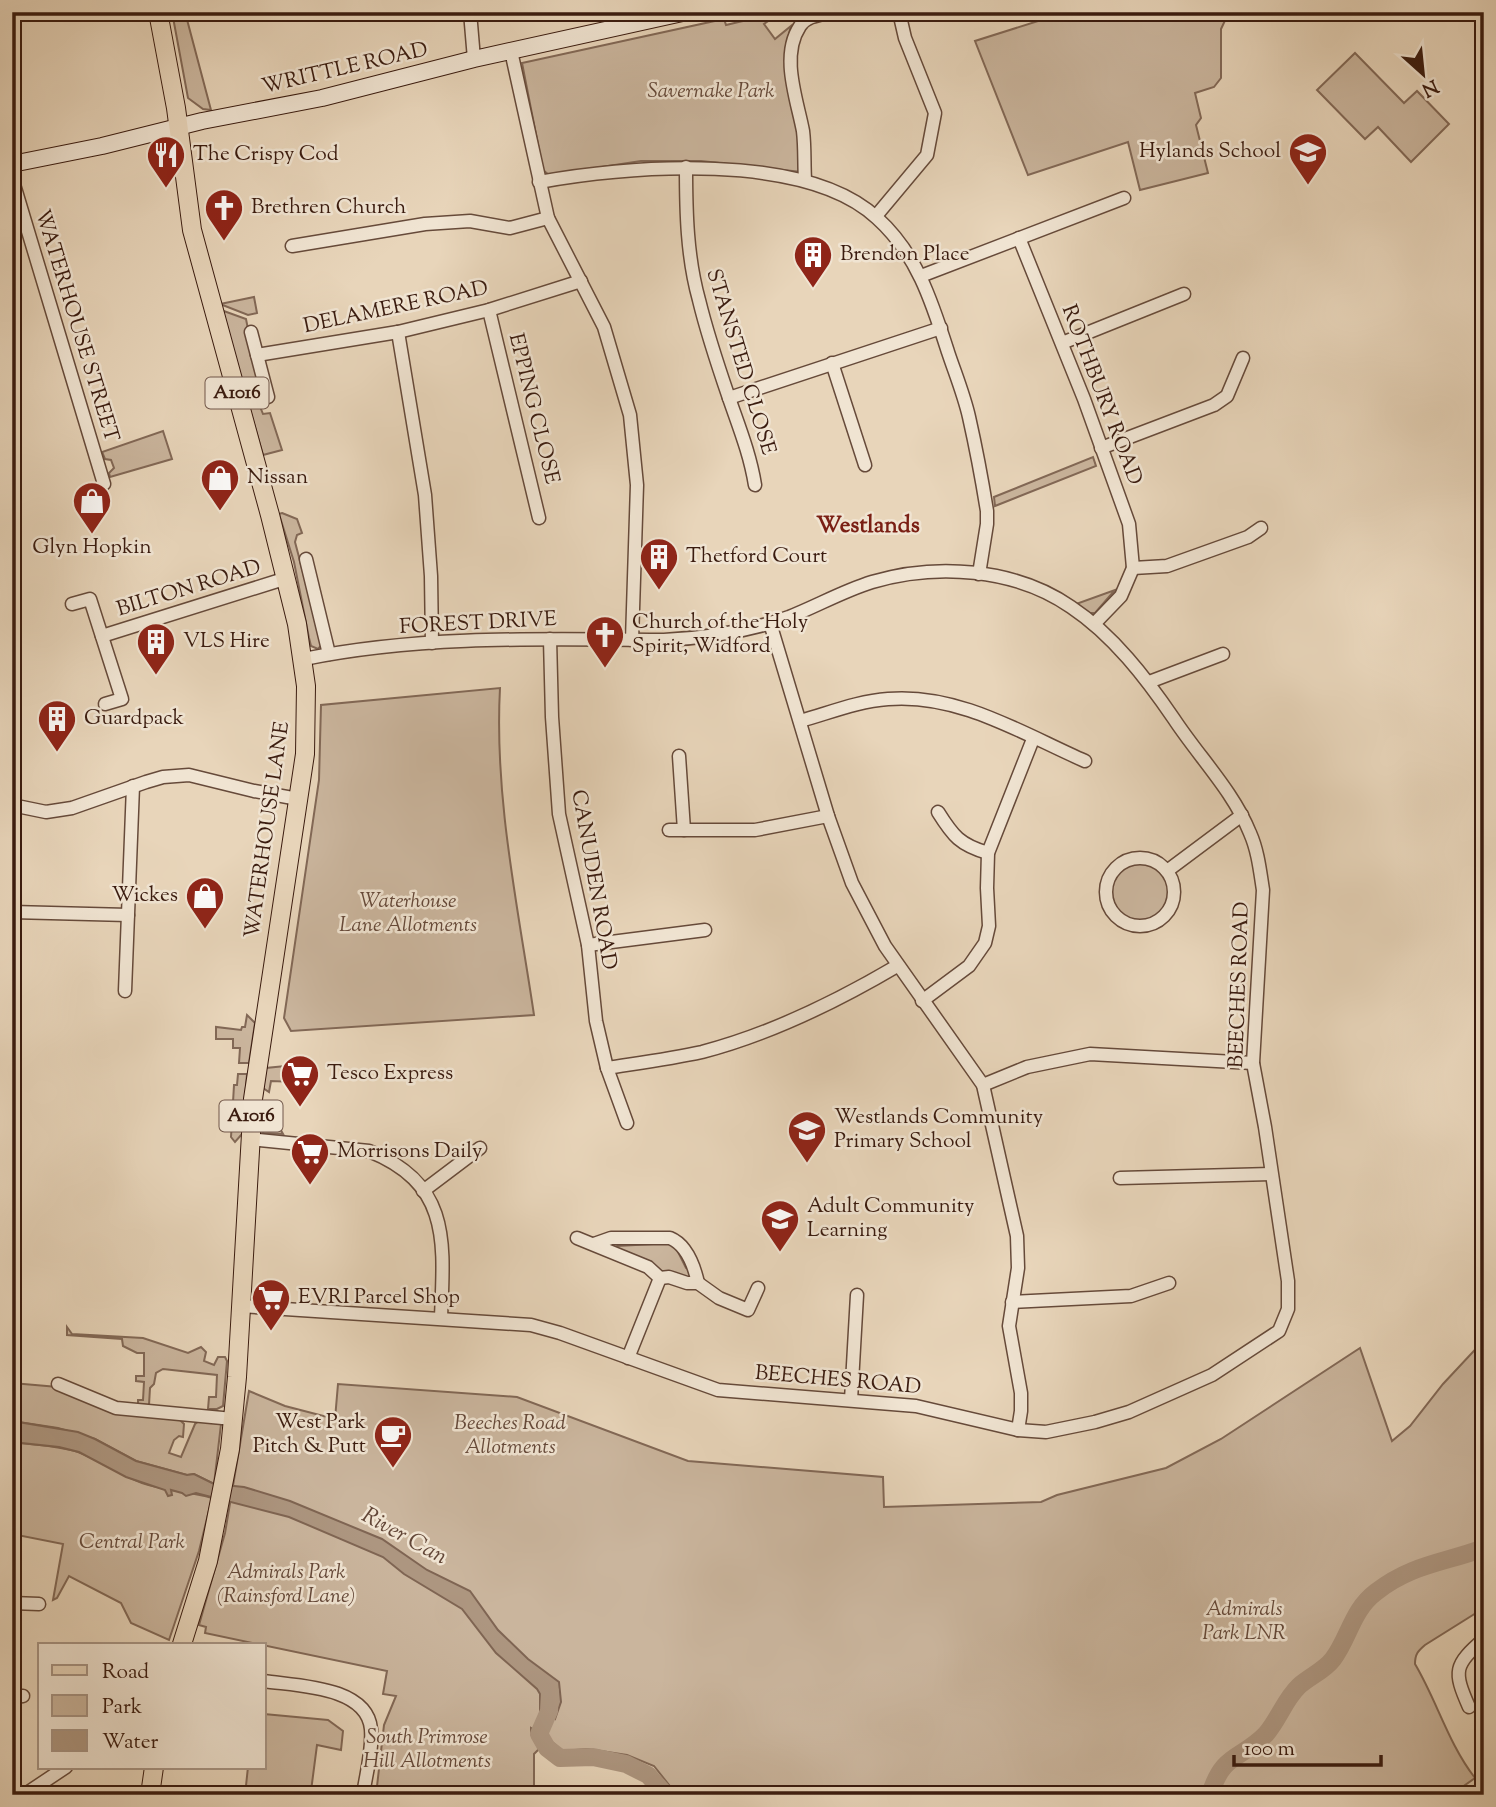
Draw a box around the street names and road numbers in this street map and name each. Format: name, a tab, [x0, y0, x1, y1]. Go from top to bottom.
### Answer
street label: WRITTLE ROAD	[259, 35, 431, 103]
street label: WATERHOUSE STREET	[26, 206, 126, 446]
street label: STANSTED CLOSE	[697, 265, 783, 459]
street label: DELAMERE ROAD	[301, 274, 491, 342]
street label: ROTHBURY ROAD	[1053, 301, 1149, 489]
street label: EPPING CLOSE	[500, 330, 566, 488]
road number: A1016	[205, 378, 268, 408]
street label: BILTON ROAD	[113, 553, 265, 625]
street label: FOREST DRIVE	[399, 605, 558, 643]
street label: WATERHOUSE LANE	[238, 719, 298, 940]
street label: CANUDEN ROAD	[562, 788, 624, 972]
street label: BEECHES ROAD	[1222, 901, 1258, 1069]
road number: A1016	[219, 1100, 282, 1132]
street label: BEECHES ROAD	[754, 1359, 922, 1403]

